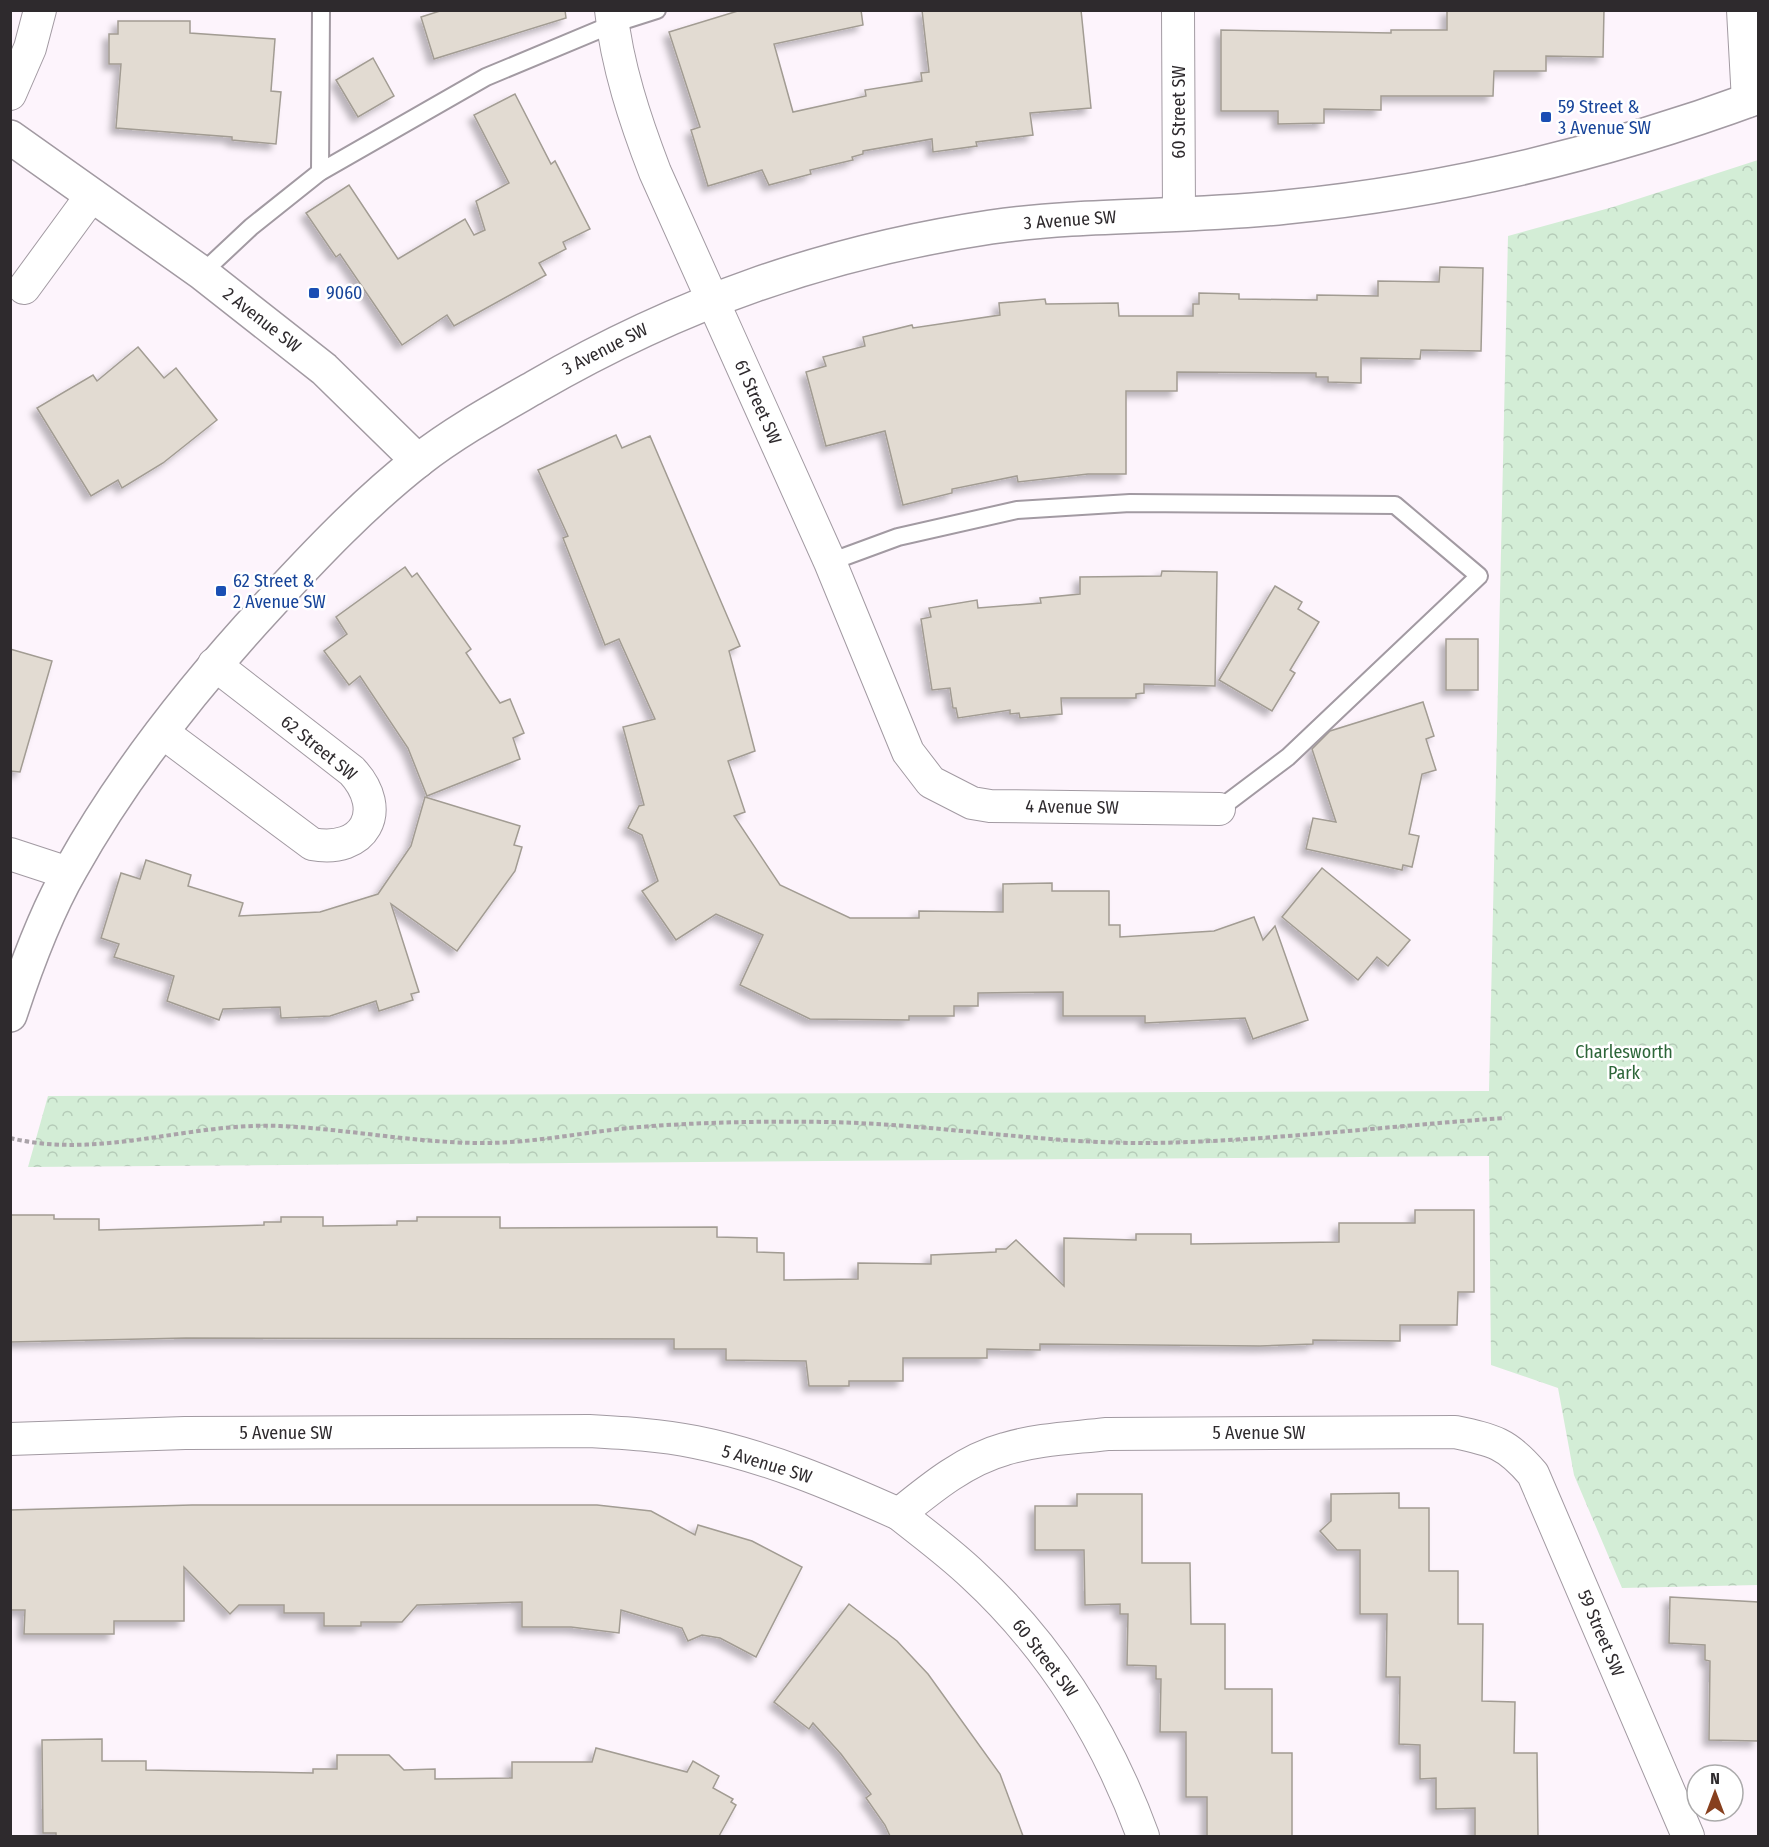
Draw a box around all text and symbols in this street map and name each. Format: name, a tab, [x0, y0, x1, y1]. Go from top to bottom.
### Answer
street label: 60 Street SW	[1168, 65, 1190, 159]
place label: 59 Street & 3 Avenue SW	[1558, 96, 1651, 139]
marker: 59 Street & 3 Avenue SW	[1539, 110, 1553, 124]
street label: 3 Avenue SW	[1023, 206, 1118, 234]
place label: 9060	[326, 282, 362, 304]
street label: 2 Avenue SW	[219, 283, 306, 358]
marker: 9060	[307, 286, 321, 300]
street label: 3 Avenue SW	[559, 318, 652, 380]
street label: 61 Street SW	[730, 356, 787, 448]
place label: 62 Street & 2 Avenue SW	[233, 570, 326, 613]
marker: 62 Street & 2 Avenue SW	[214, 584, 228, 598]
street label: 62 Street SW	[276, 711, 362, 786]
street label: 4 Avenue SW	[1025, 795, 1119, 819]
park label: Charlesworth Park	[1575, 1041, 1673, 1084]
street label: 5 Avenue SW	[239, 1422, 333, 1444]
street label: 5 Avenue SW	[1212, 1422, 1306, 1444]
street label: 5 Avenue SW	[719, 1440, 815, 1488]
street label: 59 Street SW	[1573, 1586, 1629, 1680]
street label: 60 Street SW	[1008, 1614, 1083, 1702]
north arrow	[1685, 1763, 1745, 1823]
text: N	[1710, 1769, 1720, 1788]

